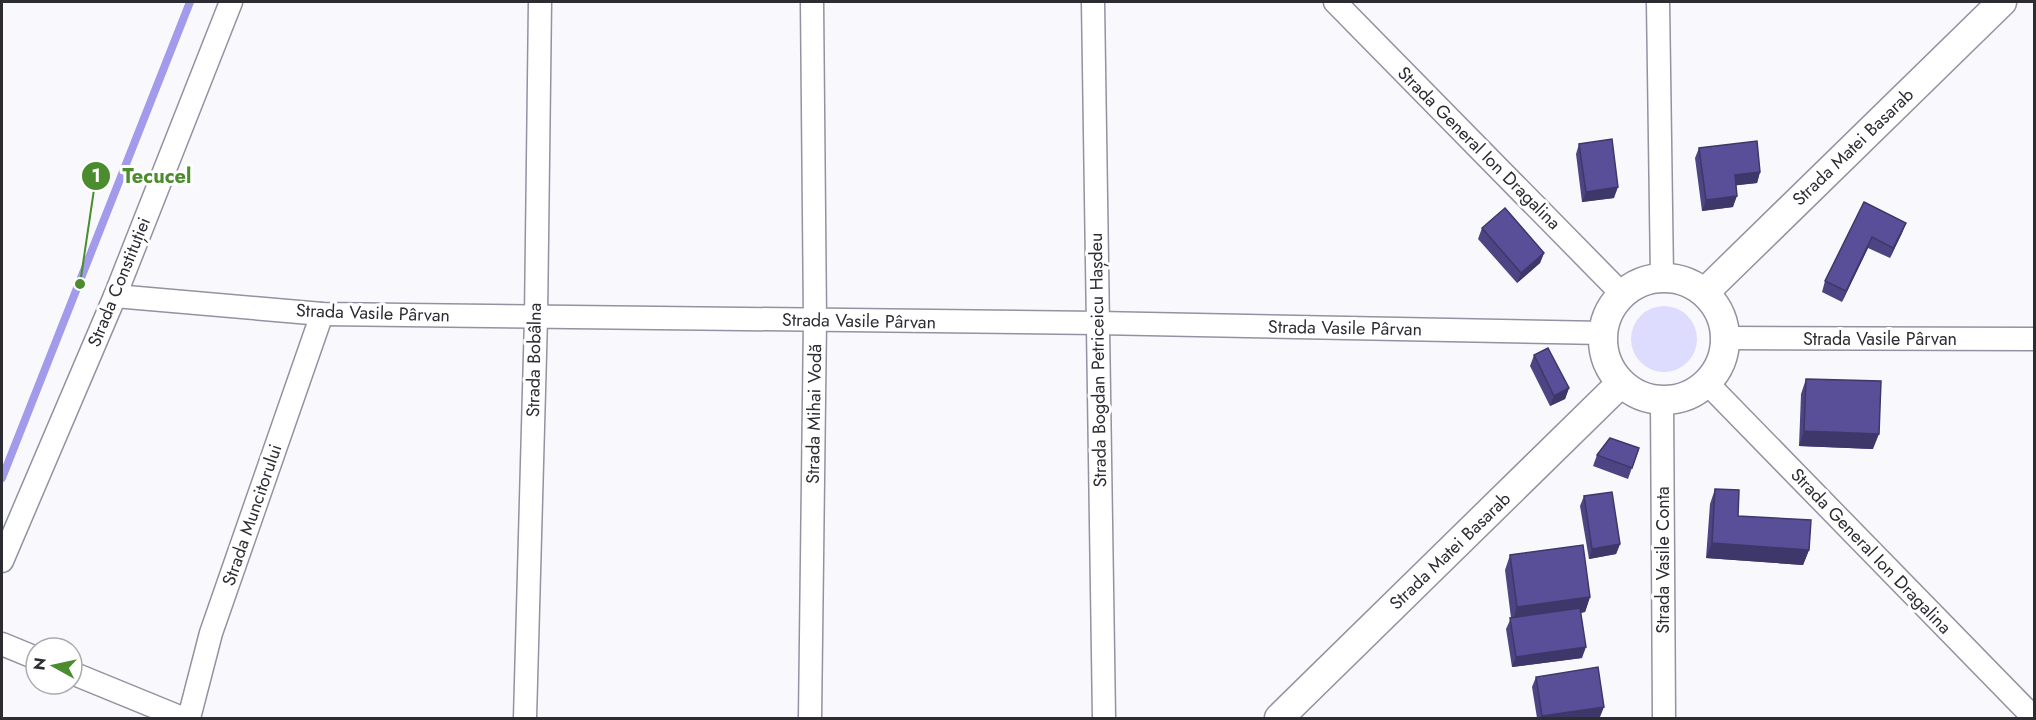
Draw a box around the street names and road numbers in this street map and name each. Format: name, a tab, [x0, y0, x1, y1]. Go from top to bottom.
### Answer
street label: Strada General Ion Dragalina	[1391, 60, 1567, 236]
street label: Strada Matei Basarab	[1786, 82, 1920, 212]
street label: Strada Constituției	[81, 213, 157, 351]
street label: Strada Bogdan Petriceicu Hașdeu	[1083, 232, 1113, 488]
street label: Strada Vasile Pârvan	[296, 297, 450, 329]
street label: Strada Bobâlna	[520, 303, 548, 417]
street label: Strada Vasile Pârvan	[782, 307, 936, 335]
street label: Strada Vasile Pârvan	[1268, 314, 1422, 342]
street label: Strada Vasile Pârvan	[1803, 326, 1957, 352]
street label: Strada Mihai Vodă	[800, 344, 828, 484]
street label: Strada Muncitorului	[216, 441, 288, 589]
street label: Strada General Ion Dragalina	[1785, 462, 1957, 640]
street label: Strada Matei Basarab	[1383, 486, 1517, 616]
street label: Strada Vasile Conta	[1650, 486, 1676, 634]

